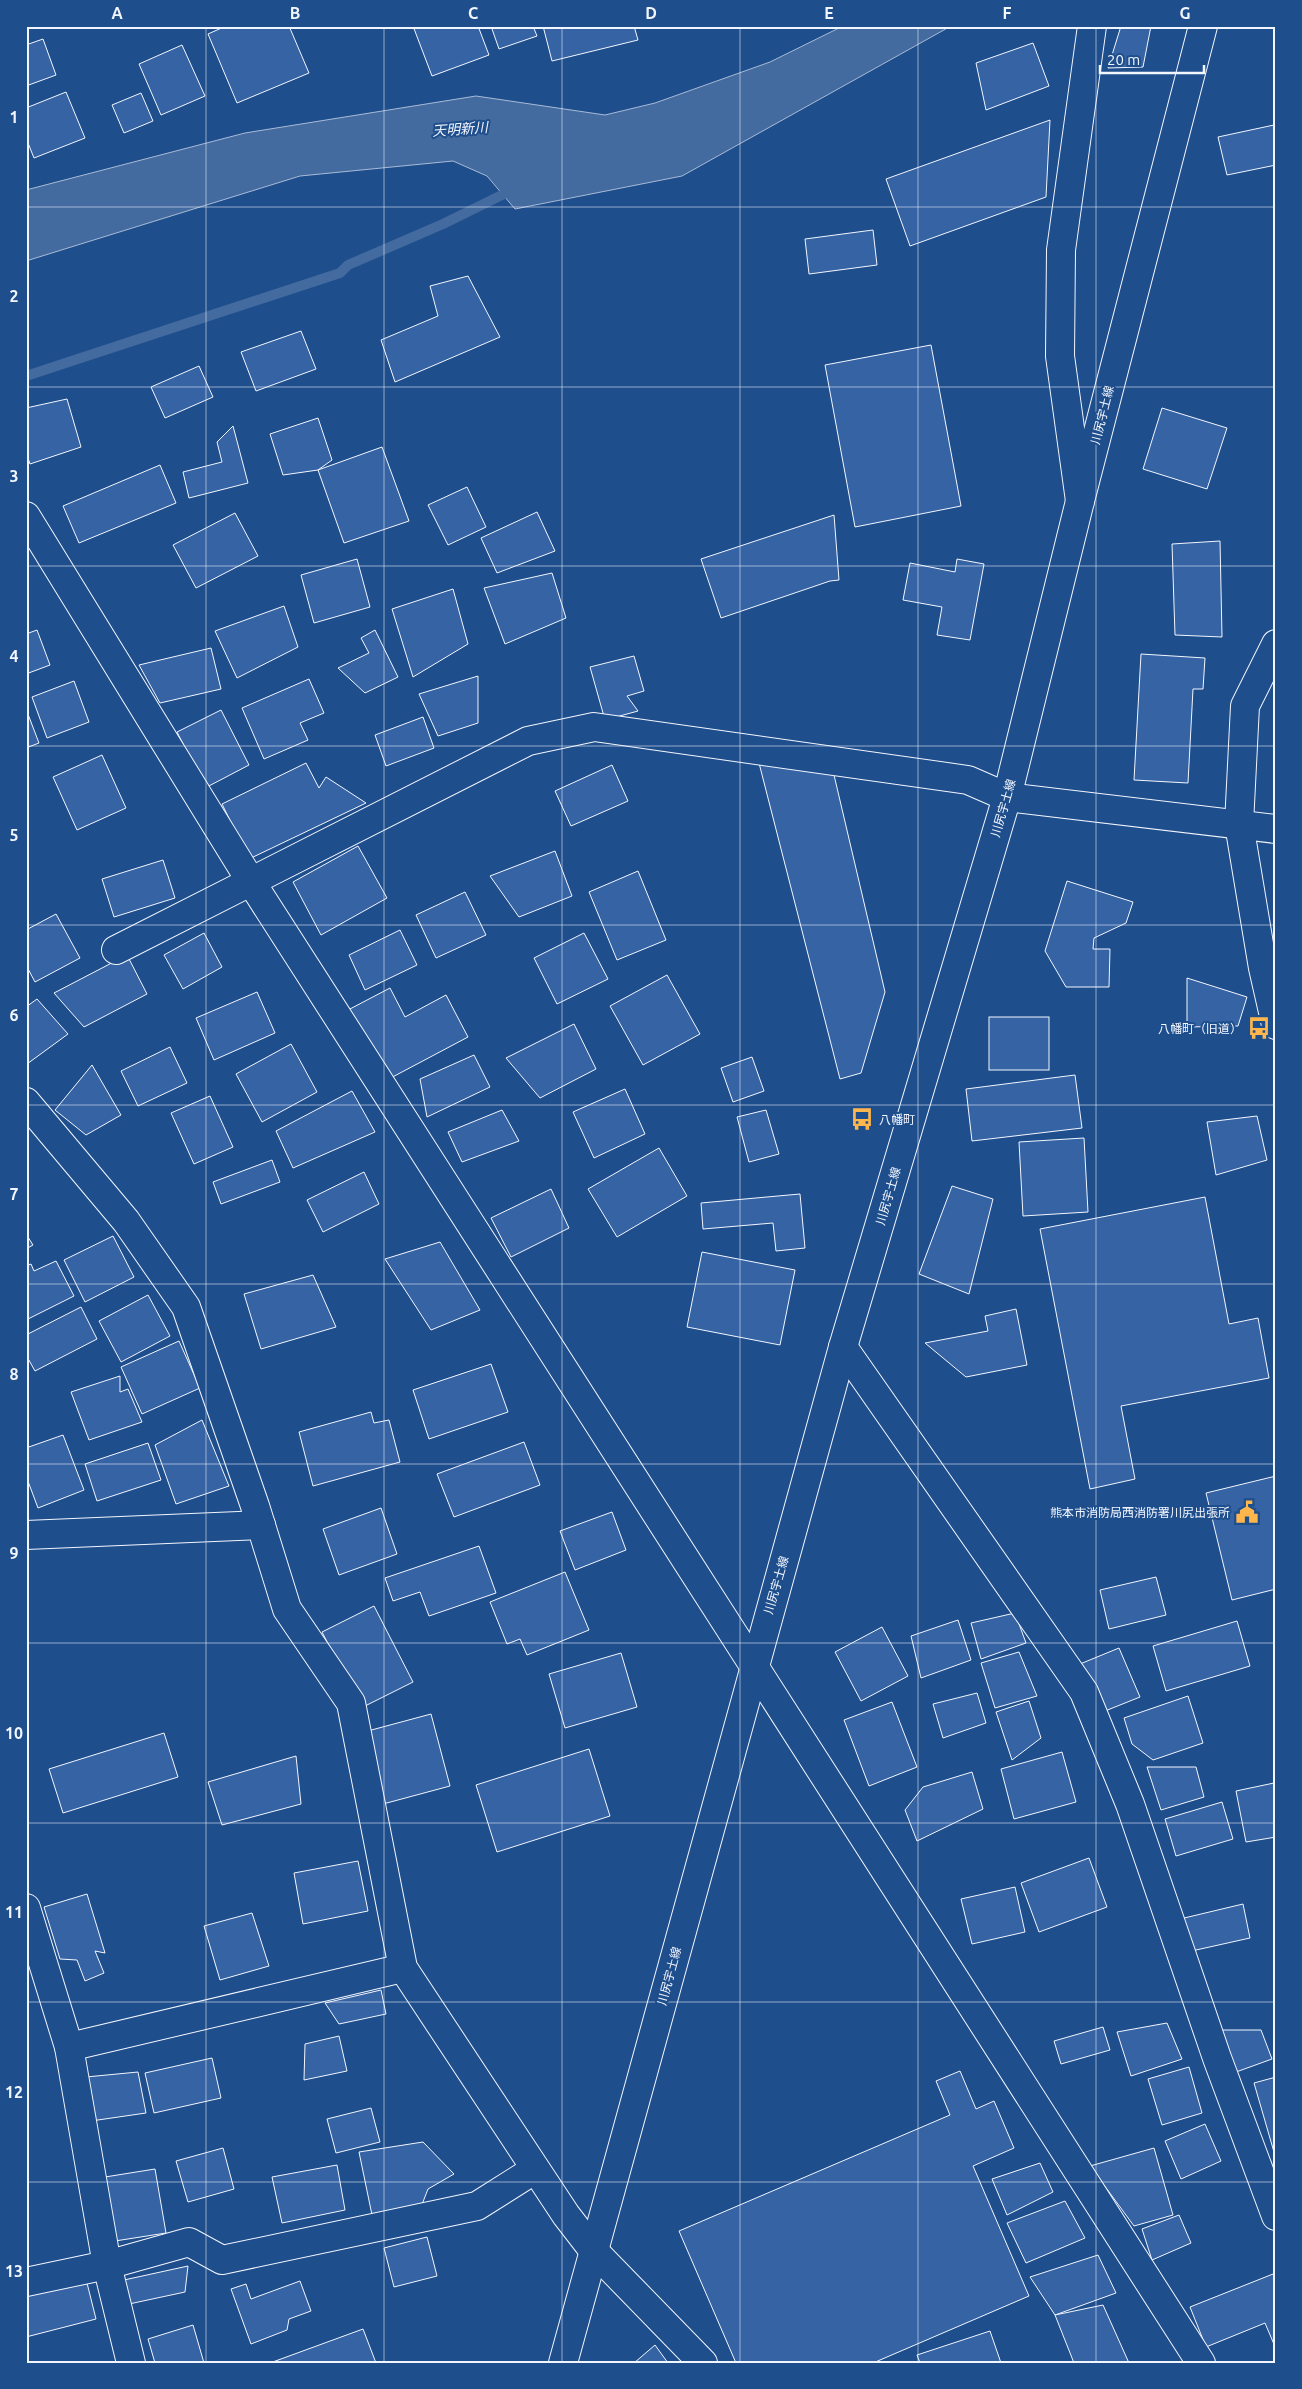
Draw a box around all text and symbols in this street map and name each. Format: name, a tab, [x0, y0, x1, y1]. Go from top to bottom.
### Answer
text: A	[111, 4, 123, 22]
text: B	[290, 4, 300, 22]
text: C	[468, 4, 478, 22]
text: D	[645, 4, 657, 22]
text: E	[824, 4, 834, 22]
text: F	[1003, 4, 1012, 22]
text: G	[1179, 4, 1191, 22]
scale bar	[1100, 42, 1203, 74]
text: 20 m	[1107, 51, 1140, 68]
text: 1	[9, 108, 19, 126]
water label: 天明新川	[432, 119, 490, 139]
text: 2	[9, 287, 19, 305]
street label: 川尻宇土線	[1088, 384, 1116, 446]
text: 3	[9, 467, 19, 485]
text: 4	[9, 647, 19, 665]
street label: 川尻宇土線	[988, 777, 1018, 839]
text: 5	[9, 826, 19, 844]
text: 6	[9, 1006, 19, 1024]
bus stop icon: 八幡町（旧道）	[1246, 1015, 1272, 1041]
place label: 八幡町（旧道）	[1158, 1022, 1242, 1035]
bus stop icon: 八幡町	[849, 1106, 875, 1132]
place label: 八幡町	[879, 1113, 915, 1126]
street label: 川尻宇土線	[873, 1165, 903, 1227]
text: 7	[9, 1185, 19, 1203]
text: 8	[9, 1365, 19, 1383]
public building icon: 熊本市消防局西消防署川尻出張所	[1234, 1499, 1260, 1525]
place label: 熊本市消防局西消防署川尻出張所	[1050, 1506, 1230, 1519]
text: 9	[9, 1544, 19, 1562]
street label: 川尻宇土線	[761, 1554, 791, 1616]
text: 10	[5, 1724, 23, 1742]
text: 11	[5, 1903, 23, 1921]
street label: 川尻宇土線	[655, 1945, 683, 2007]
text: 12	[5, 2083, 23, 2101]
text: 13	[5, 2262, 23, 2280]

